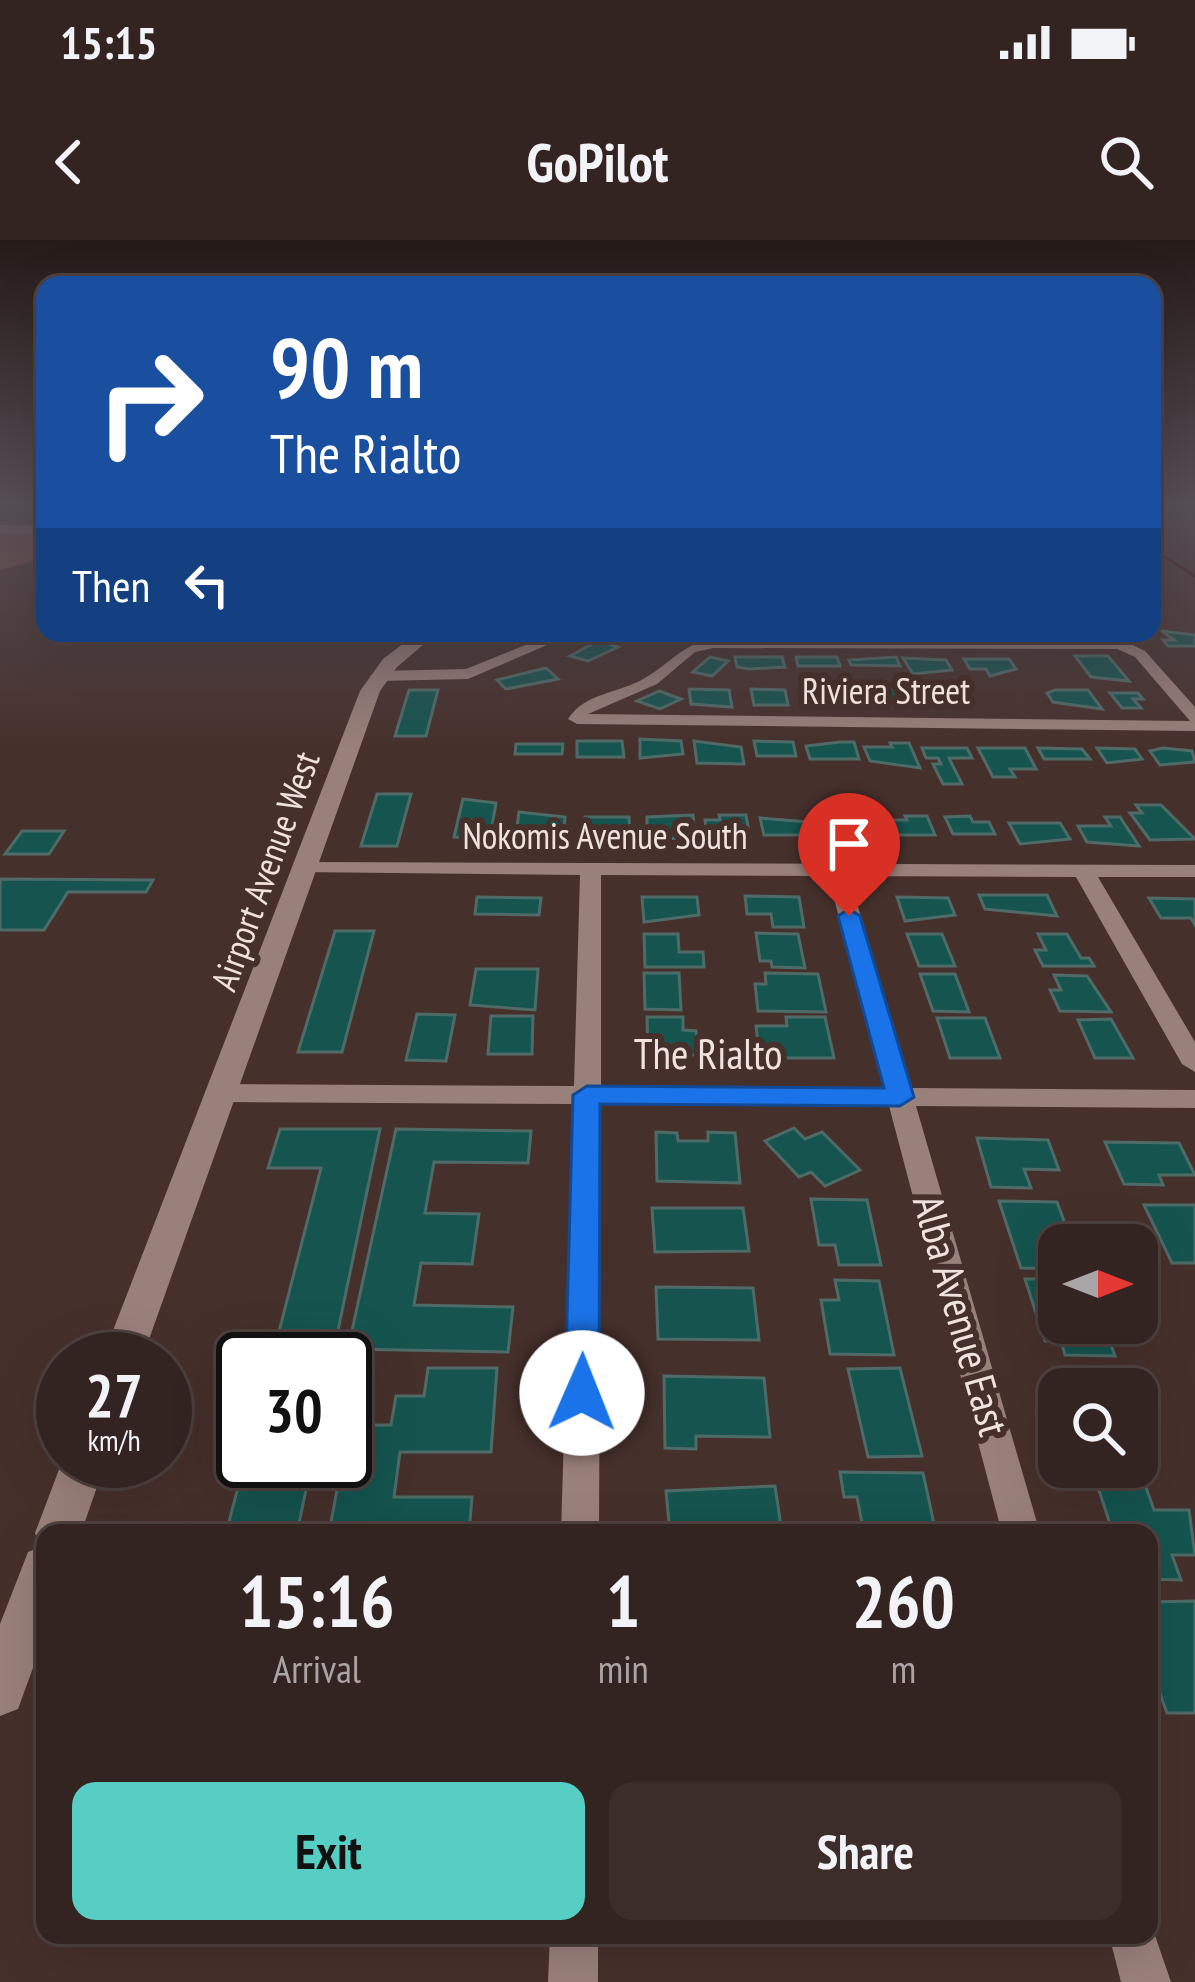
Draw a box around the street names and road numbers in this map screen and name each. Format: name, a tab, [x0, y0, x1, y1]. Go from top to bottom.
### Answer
street label: Riviera Street	[802, 667, 970, 714]
street label: Airport Avenue West	[199, 745, 330, 997]
street label: Nokomis Avenue South	[462, 812, 748, 859]
street label: The Rialto	[634, 1026, 782, 1081]
street label: Alba Avenue East	[901, 1188, 1022, 1442]

